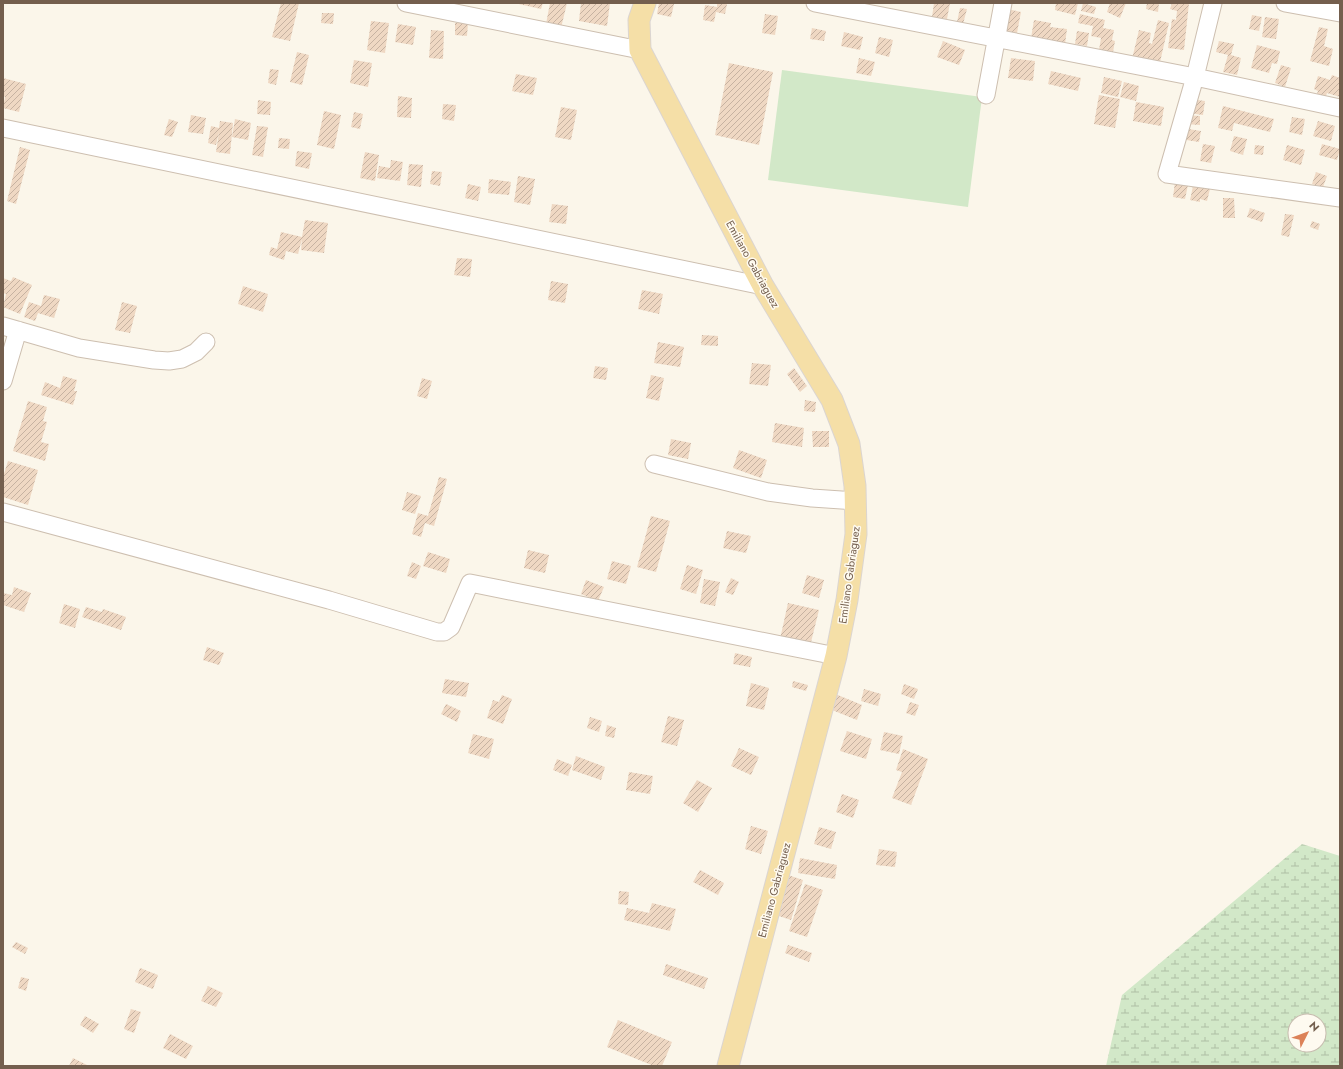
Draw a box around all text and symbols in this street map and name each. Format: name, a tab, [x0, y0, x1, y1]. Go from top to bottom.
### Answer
street label: Emiliano Gabriaguez	[722, 217, 784, 311]
street label: Emiliano Gabriaguez	[834, 525, 864, 625]
street label: Emiliano Gabriaguez	[754, 841, 794, 939]
north arrow	[1287, 1013, 1327, 1053]
text: N	[1306, 1018, 1323, 1035]

